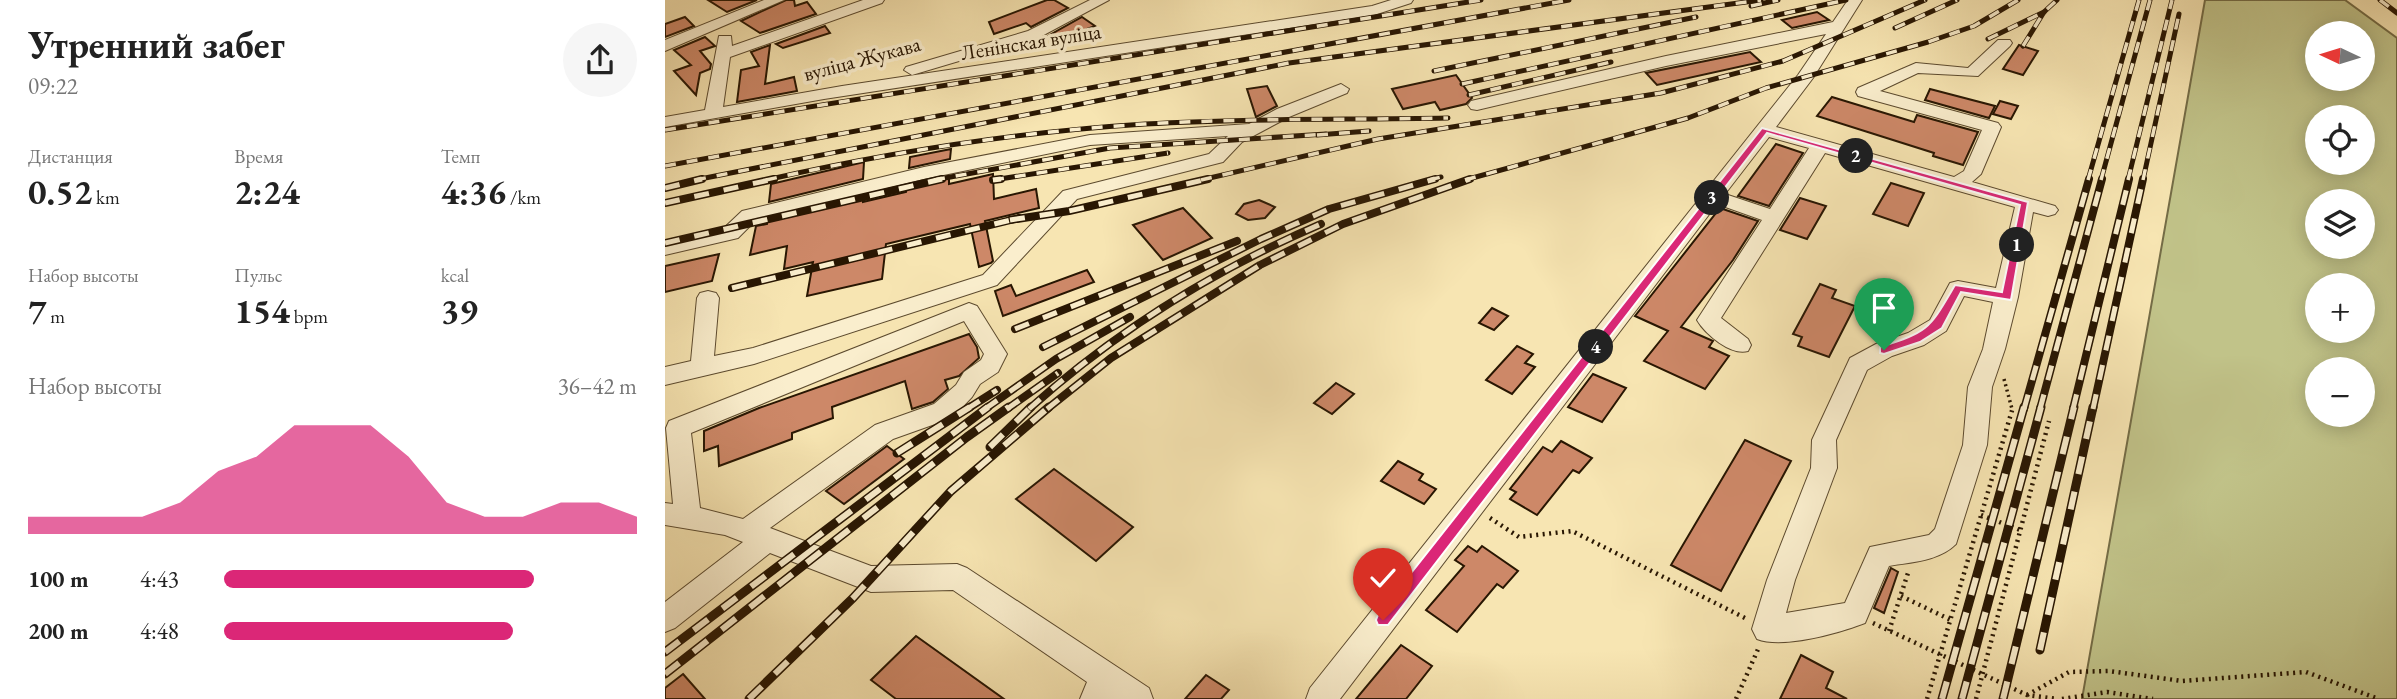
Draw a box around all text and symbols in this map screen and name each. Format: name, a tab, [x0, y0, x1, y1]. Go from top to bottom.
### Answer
street label: Ленінская вуліца	[959, 17, 1104, 66]
text: Утренний забег	[28, 20, 285, 69]
north arrow	[2305, 21, 2375, 91]
map controls	[2305, 21, 2375, 427]
button: share	[563, 23, 637, 97]
street label: вуліца Жукава	[800, 30, 924, 87]
text: 09:22	[28, 71, 78, 101]
button: locate	[2305, 105, 2375, 175]
pin: 2	[1839, 138, 1873, 174]
text: 2	[1850, 143, 1861, 168]
text: Дистанция	[28, 144, 113, 169]
text: Время	[234, 144, 283, 169]
text: Темп	[441, 144, 480, 169]
text: 0.52	[28, 169, 92, 214]
text: 2:24	[234, 169, 300, 214]
text: 4:36	[441, 169, 506, 214]
pin: 3	[1695, 180, 1729, 216]
text: km	[92, 185, 120, 210]
text: /km	[506, 185, 541, 210]
text: 3	[1706, 185, 1717, 210]
button: layers	[2305, 189, 2375, 259]
pin: 1	[1999, 228, 2035, 262]
text: 1	[2011, 232, 2022, 257]
text: Набор высоты	[28, 263, 139, 288]
text: Пульс	[234, 263, 282, 288]
text: kcal	[441, 263, 469, 288]
button: +	[2305, 273, 2375, 343]
pin	[1854, 278, 1914, 350]
text: 7	[28, 288, 47, 333]
text: 154	[234, 288, 290, 333]
text: 39	[441, 288, 478, 333]
icon: arrive	[1865, 289, 1903, 327]
text: m	[47, 304, 65, 329]
text: bpm	[290, 304, 328, 329]
pin: 4	[1579, 330, 1613, 364]
text: 4	[1590, 334, 1601, 359]
button: −	[2305, 357, 2375, 427]
text: Набор высоты	[28, 371, 162, 401]
text: 36–42 m	[558, 371, 637, 401]
pin	[1353, 548, 1413, 620]
icon: check	[1364, 559, 1402, 597]
text: 100 m	[28, 564, 89, 594]
text: 4:43	[140, 564, 179, 594]
text: 200 m	[28, 616, 89, 646]
text: 4:48	[140, 616, 179, 646]

